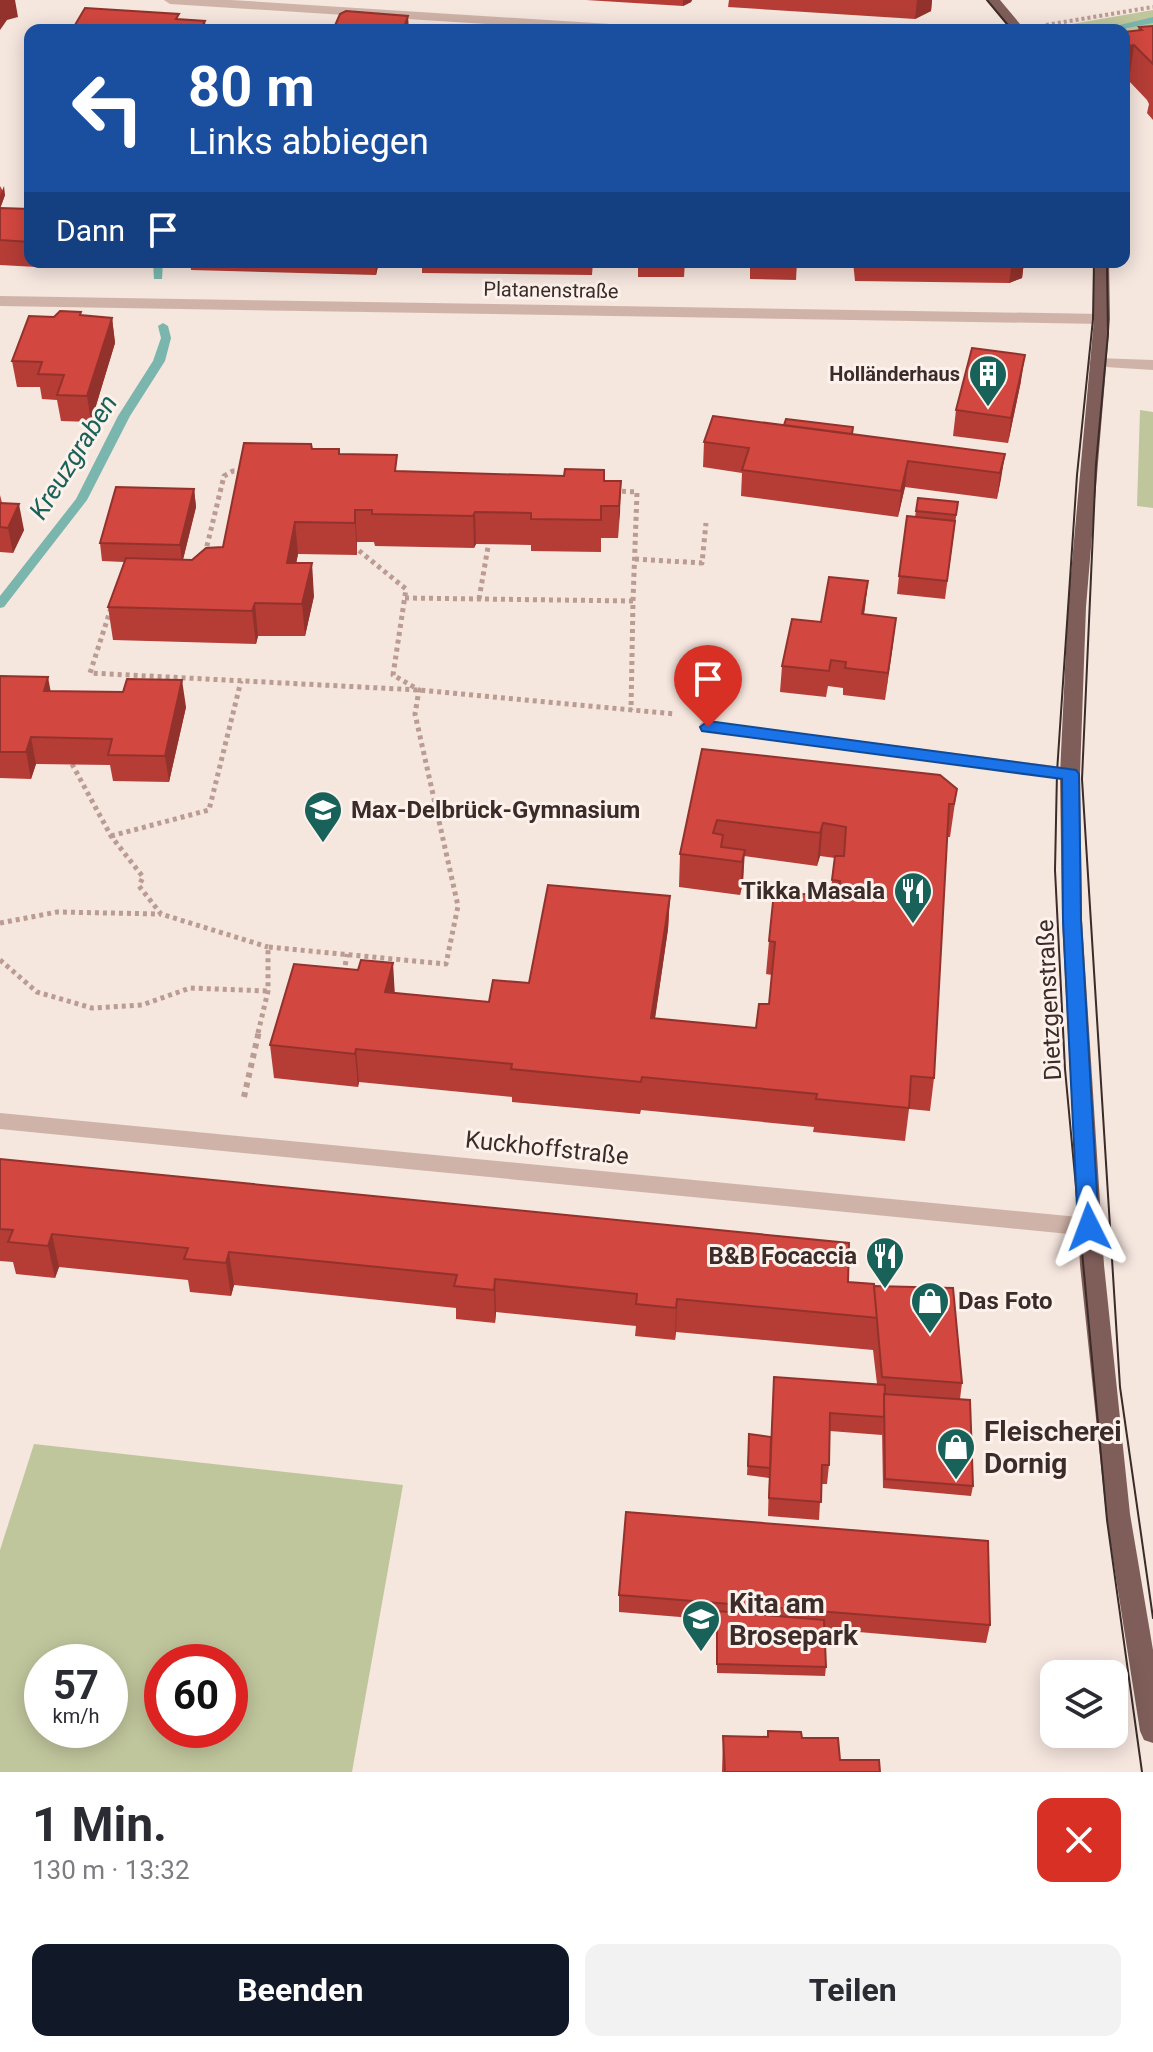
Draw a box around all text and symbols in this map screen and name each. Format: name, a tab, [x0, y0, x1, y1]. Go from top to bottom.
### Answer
text: 80 m	[188, 54, 315, 120]
icon: left	[56, 56, 160, 160]
text: Links abbiegen	[188, 121, 429, 163]
icon: arrive	[141, 208, 185, 252]
text: Dann	[56, 213, 125, 248]
street label: Platanenstraße	[483, 277, 619, 303]
building icon: Holländerhaus	[967, 353, 1009, 408]
place label: Holländerhaus	[829, 362, 960, 386]
water label: Kreuzgraben	[23, 389, 123, 525]
pin	[674, 645, 742, 727]
icon: arrive	[686, 657, 730, 701]
school or university icon: Max-Delbrück-Gymnasium	[302, 789, 344, 844]
place label: Max-Delbrück-Gymnasium	[351, 796, 640, 824]
restaurant icon: Tikka Masala	[892, 870, 934, 925]
place label: Tikka Masala	[741, 877, 885, 905]
street label: Dietzgenstraße	[1031, 919, 1067, 1081]
street label: Kuckhoffstraße	[464, 1125, 630, 1171]
position arrow	[1047, 1185, 1131, 1269]
restaurant icon: B&B Focaccia	[864, 1235, 906, 1290]
place label: B&B Focaccia	[709, 1242, 857, 1270]
shop icon: Das Foto	[909, 1280, 951, 1335]
place label: Das Foto	[958, 1287, 1053, 1315]
place label: Fleischerei Dornig	[984, 1415, 1122, 1480]
shop icon: Fleischerei Dornig	[935, 1426, 977, 1481]
place label: Kita am Brosepark	[729, 1587, 859, 1652]
school or university icon: Kita am Brosepark	[680, 1598, 722, 1653]
speed limit sign: 60	[144, 1644, 248, 1748]
map controls	[1040, 1660, 1128, 1748]
button: layers	[1040, 1660, 1128, 1748]
text: 57	[53, 1662, 99, 1709]
text: km/h	[53, 1704, 99, 1728]
text: 1 Min.	[32, 1796, 167, 1853]
button: close	[1037, 1798, 1121, 1882]
text: 130 m · 13:32	[32, 1855, 190, 1885]
button: Beenden	[32, 1944, 569, 2036]
button: Teilen	[585, 1944, 1121, 2036]

